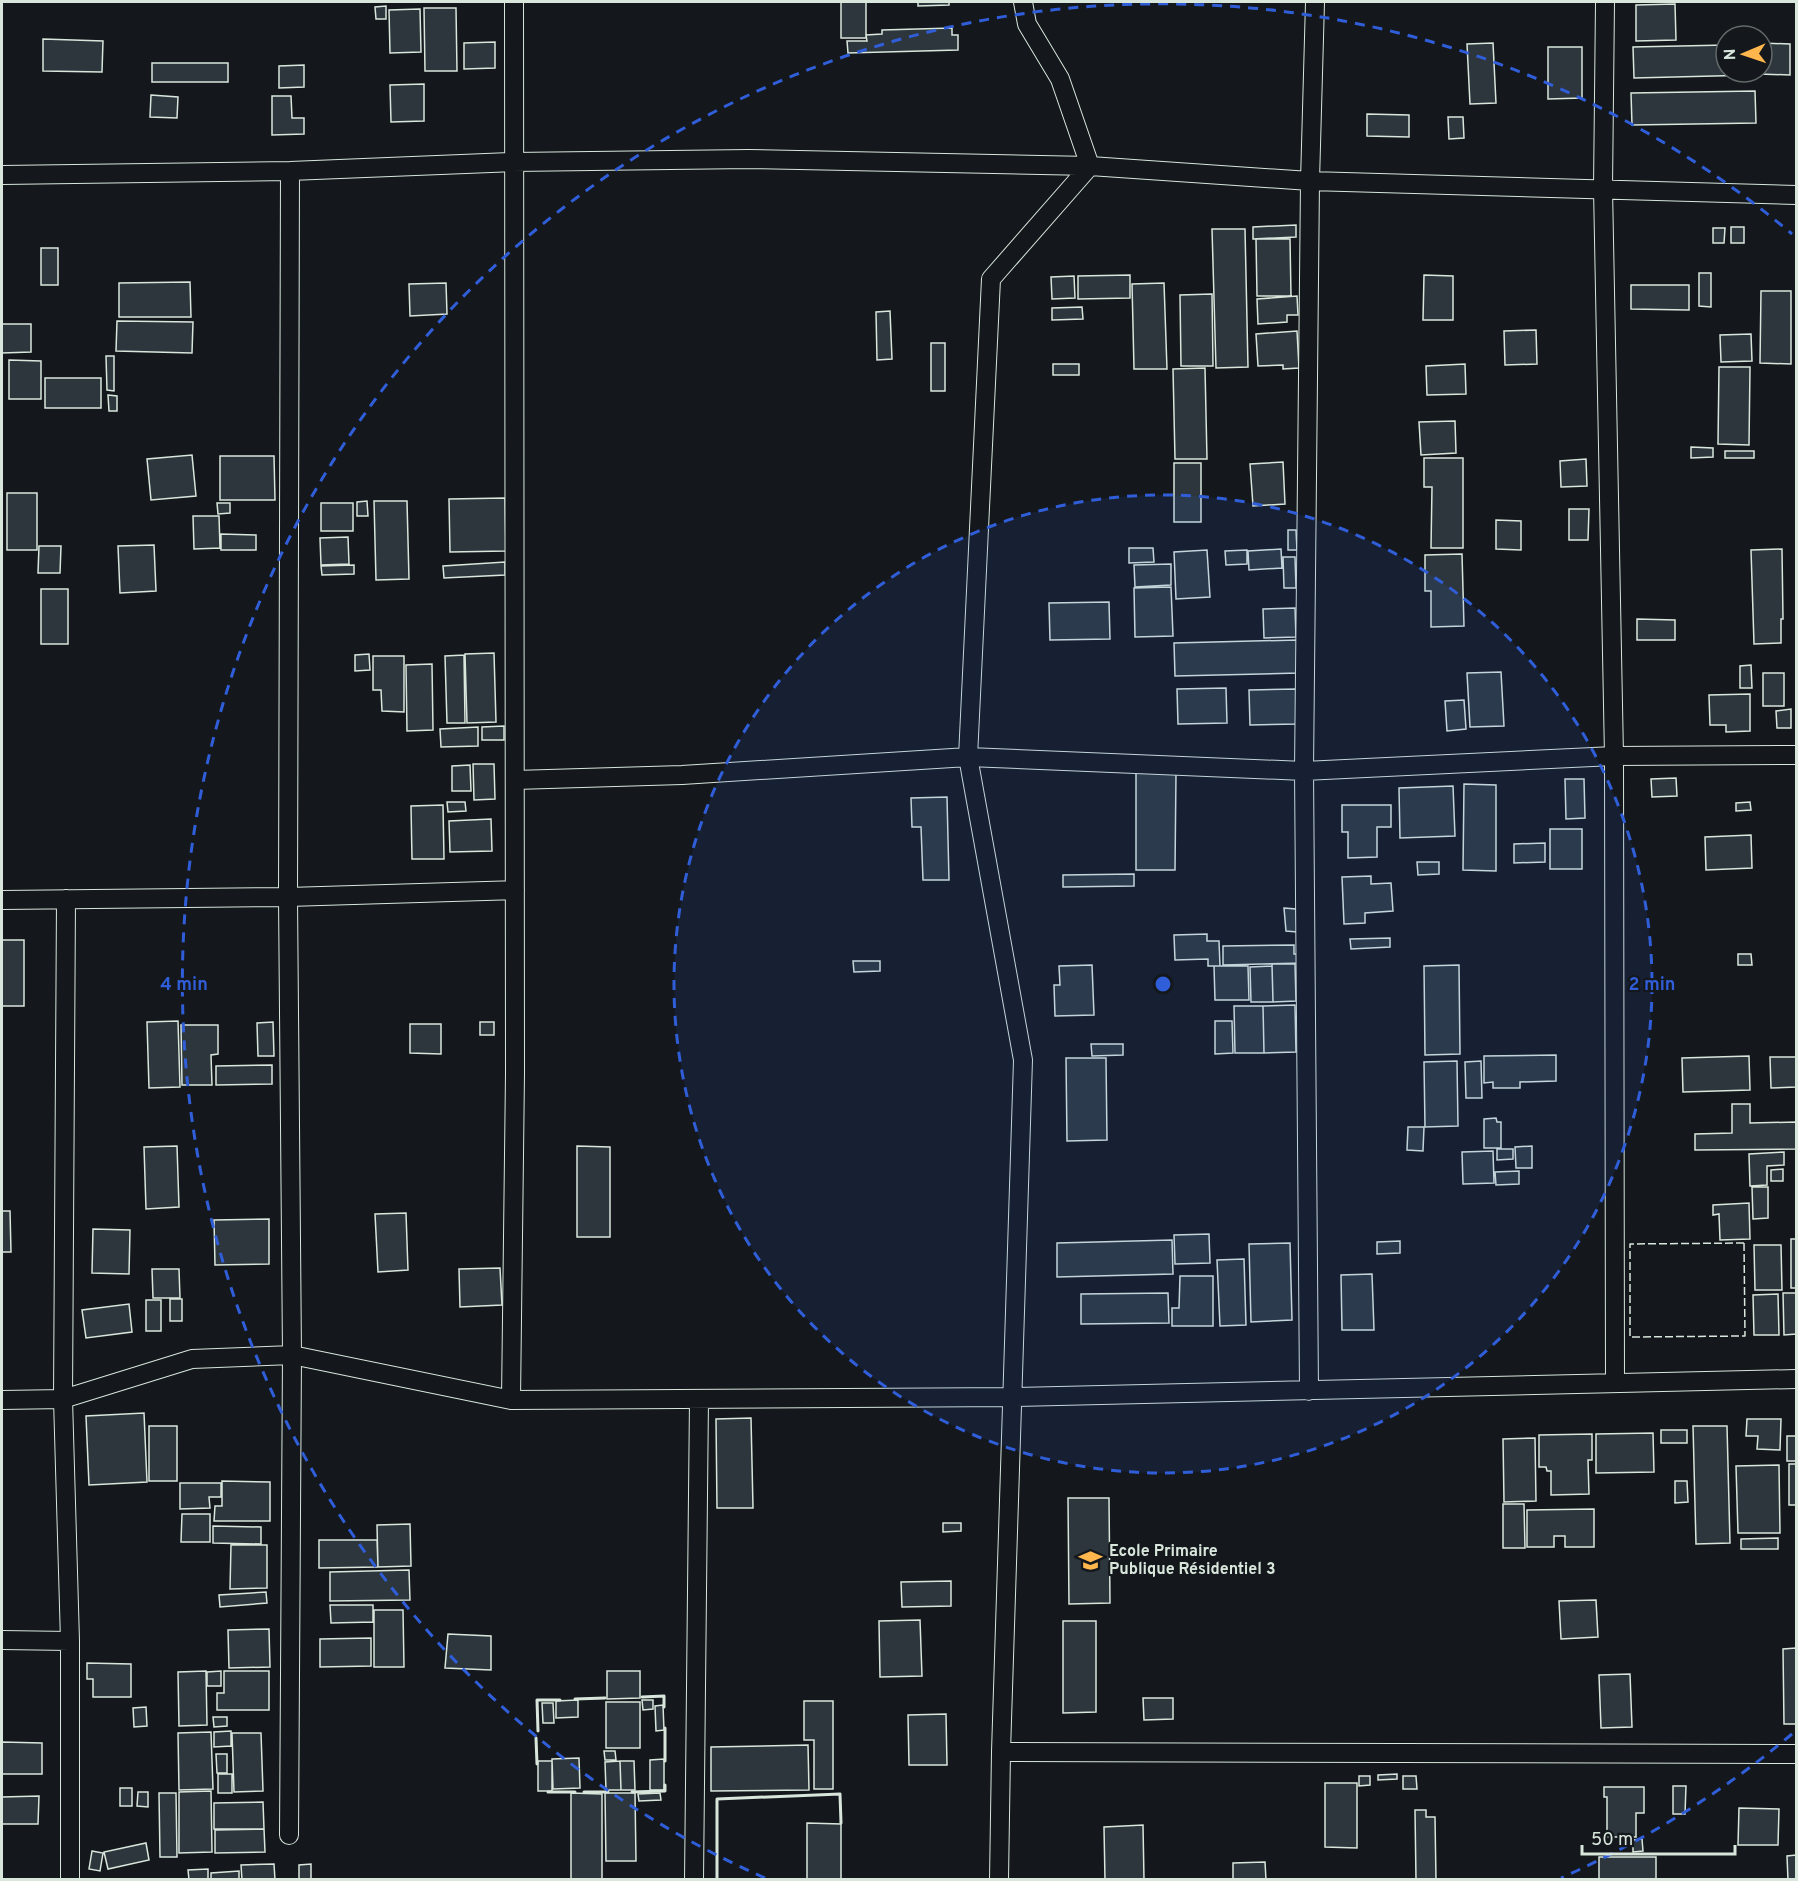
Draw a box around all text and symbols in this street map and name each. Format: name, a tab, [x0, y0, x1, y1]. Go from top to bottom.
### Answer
north arrow	[1714, 24, 1774, 84]
text: N	[1721, 48, 1741, 61]
text: 4 min	[160, 974, 208, 997]
centre of rings	[1153, 974, 1173, 994]
text: 2 min	[1628, 974, 1676, 997]
place label: Ecole Primaire Publique Résidentiel 3	[1109, 1542, 1276, 1580]
school or university icon: Ecole Primaire Publique Résidentiel 3	[1078, 1548, 1104, 1574]
scale bar	[1582, 1818, 1735, 1856]
text: 50 m	[1591, 1829, 1633, 1852]

